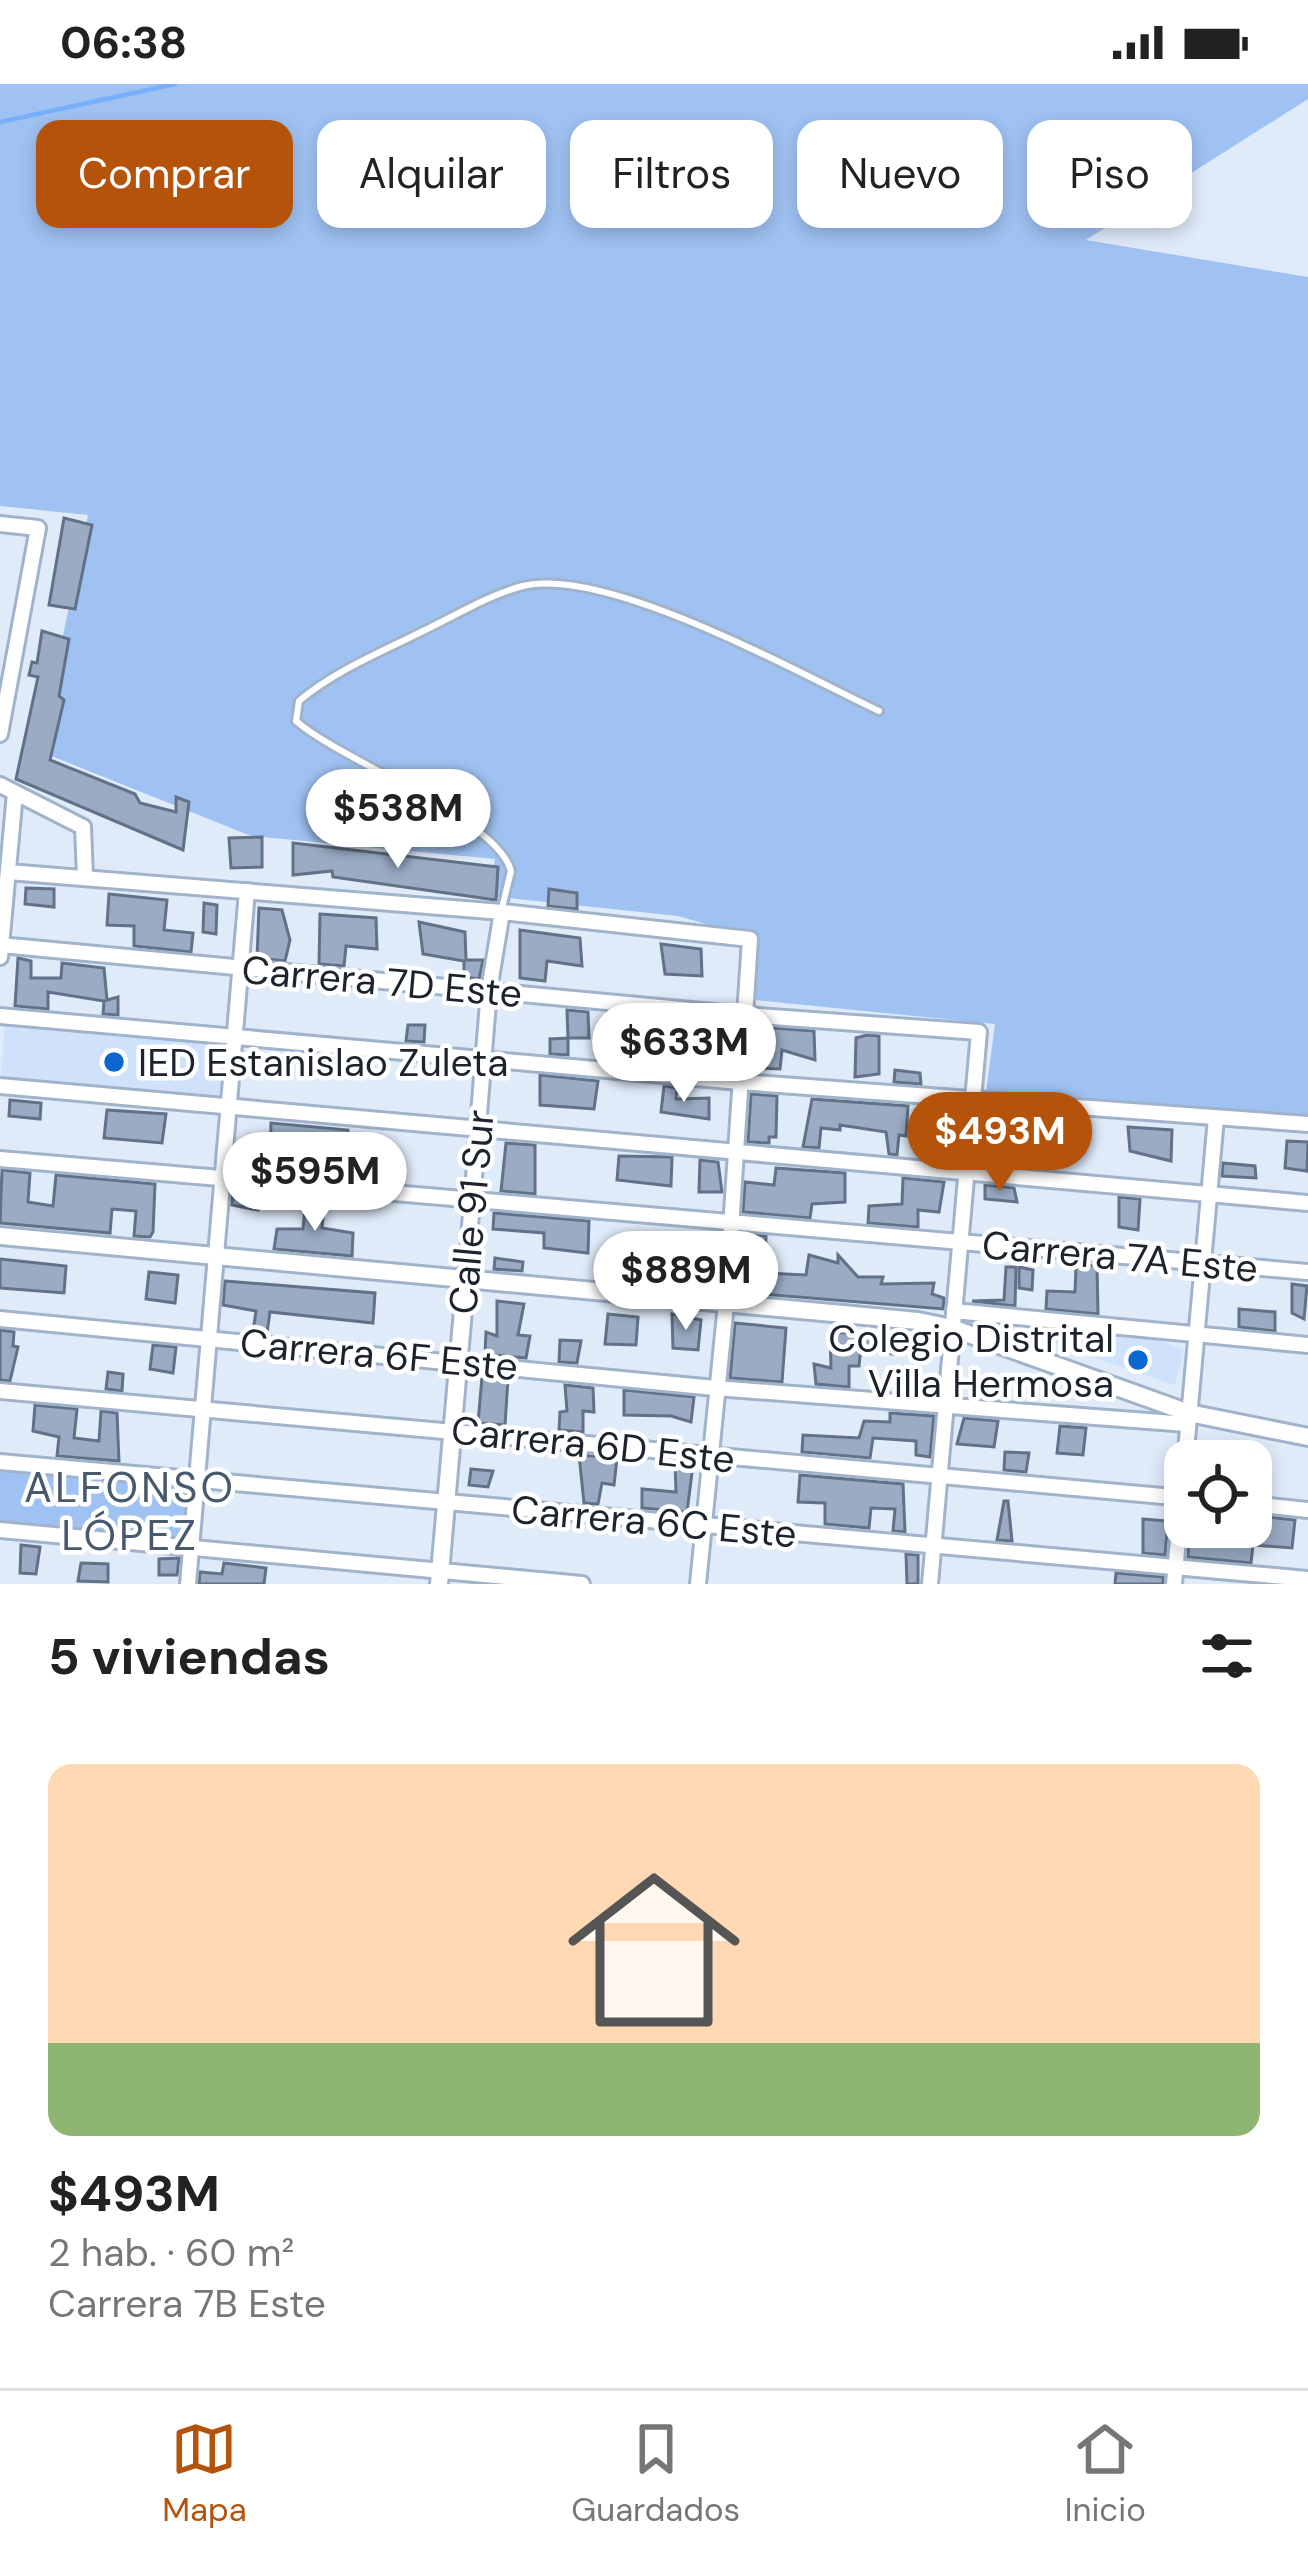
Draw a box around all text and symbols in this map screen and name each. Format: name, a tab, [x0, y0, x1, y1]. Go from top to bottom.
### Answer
text: 06:38	[60, 13, 187, 72]
chip: Comprar	[36, 120, 293, 228]
chip: Alquilar	[317, 120, 546, 228]
chip: Filtros	[570, 120, 773, 228]
chip: Nuevo	[797, 120, 1003, 228]
chip: Piso	[1027, 120, 1192, 228]
pin: $538M	[314, 769, 482, 871]
text: $538M	[333, 782, 463, 833]
street label: Carrera 7D Este	[240, 944, 524, 1019]
pin: $633M	[600, 1003, 768, 1105]
text: $633M	[619, 1016, 749, 1067]
place label: IED Estanislao Zuleta	[138, 1037, 509, 1088]
marker: IED Estanislao Zuleta	[101, 1049, 127, 1075]
pin: $493M	[916, 1092, 1084, 1194]
text: $493M	[934, 1105, 1066, 1156]
street label: Calle 91 Sur	[437, 1108, 506, 1316]
pin: $595M	[231, 1132, 399, 1234]
text: $595M	[250, 1145, 380, 1196]
street label: Carrera 7A Este	[980, 1219, 1260, 1294]
pin: $889M	[602, 1231, 770, 1333]
text: $889M	[620, 1244, 752, 1295]
place label: Colegio Distrital Villa Hermosa	[828, 1313, 1114, 1409]
street label: Carrera 6F Este	[238, 1317, 520, 1392]
marker: Colegio Distrital Villa Hermosa	[1125, 1347, 1151, 1373]
street label: Carrera 6D Este	[449, 1404, 737, 1485]
map controls	[1164, 1440, 1272, 1548]
button: locate	[1164, 1440, 1272, 1548]
district label: ALFONSO LÓPEZ	[24, 1460, 236, 1563]
street label: Carrera 6C Este	[509, 1484, 799, 1559]
text: 5 viviendas	[48, 1623, 330, 1690]
icon: filters	[1194, 1623, 1260, 1689]
icon: home	[546, 1842, 762, 2058]
text: $493M	[48, 2160, 220, 2227]
text: 2 hab. · 60 m²	[48, 2227, 294, 2278]
text: Carrera 7B Este	[48, 2278, 326, 2329]
tab: Mapa	[162, 2416, 247, 2531]
tab: Guardados	[571, 2416, 740, 2531]
tab: Inicio	[1065, 2416, 1146, 2531]

